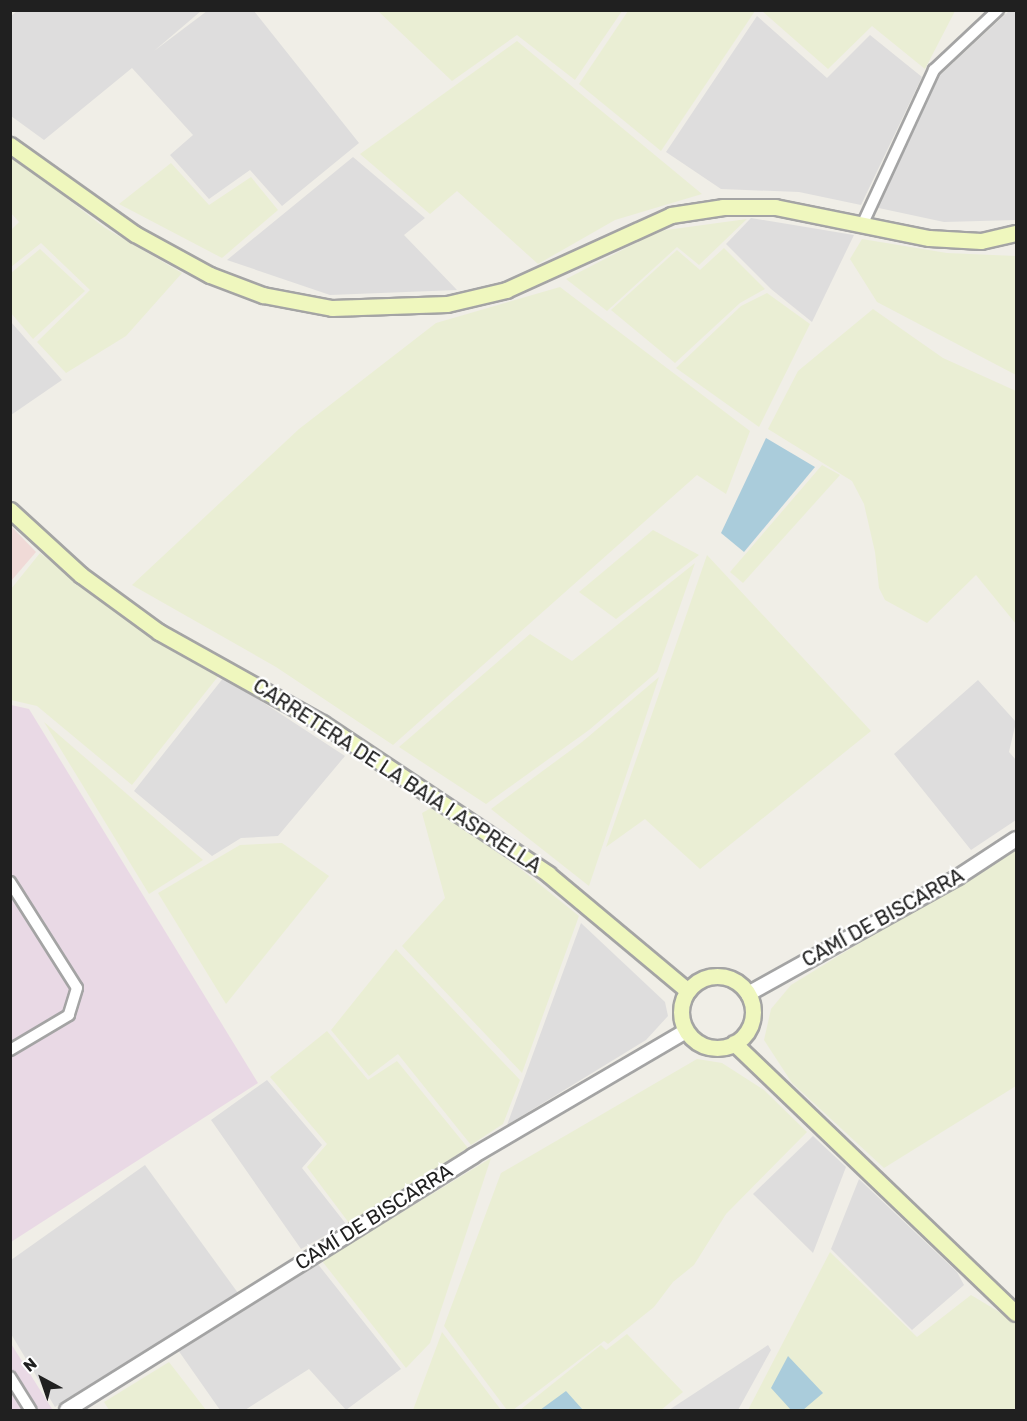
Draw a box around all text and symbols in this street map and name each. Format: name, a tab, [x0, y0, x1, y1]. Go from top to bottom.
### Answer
street label: CARRETERA DE LA BAIA I ASPRELLA	[248, 673, 546, 879]
street label: CAMÍ DE BISCARRA	[798, 864, 968, 972]
street label: CAMÍ DE BISCARRA	[291, 1159, 457, 1275]
north arrow	[12, 1349, 72, 1409]
text: N	[20, 1354, 41, 1376]

